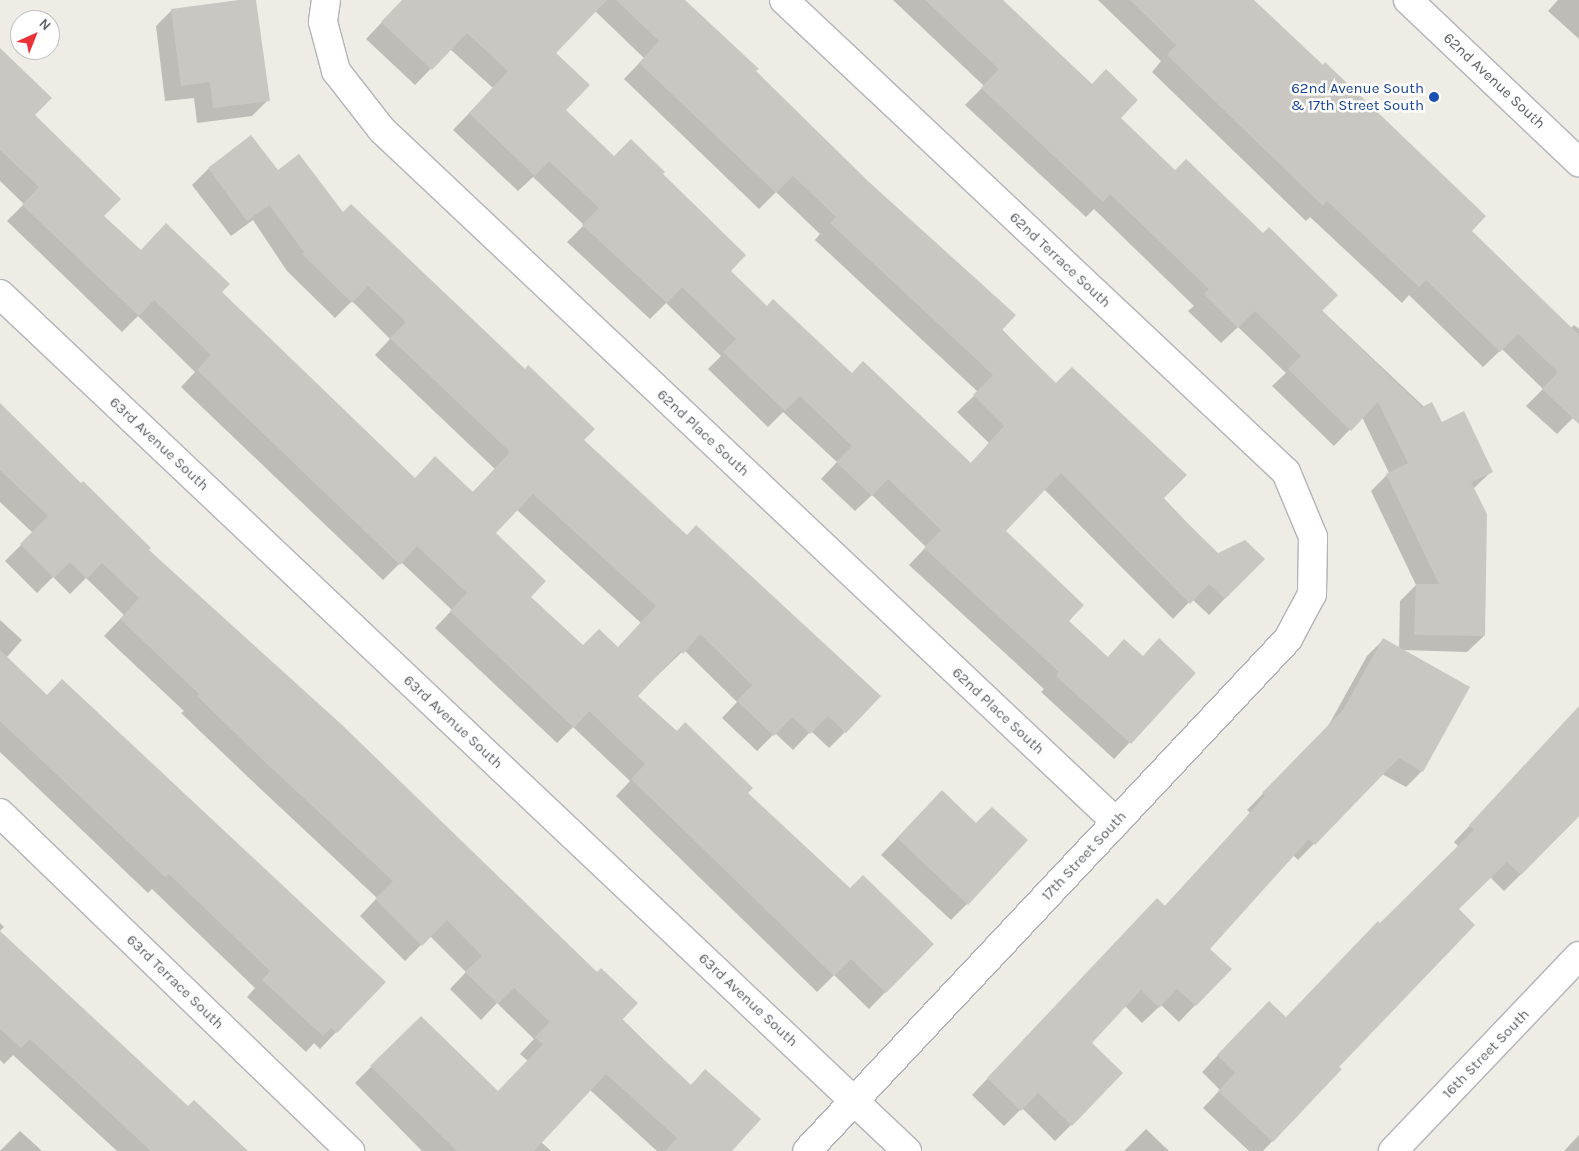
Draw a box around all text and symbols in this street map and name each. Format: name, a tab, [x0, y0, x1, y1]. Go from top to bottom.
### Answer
north arrow	[10, 10, 60, 60]
text: N	[36, 15, 55, 34]
street label: 62nd Avenue South	[1439, 29, 1549, 133]
place label: 62nd Avenue South & 17th Street South	[1291, 79, 1424, 114]
marker: 62nd Avenue South & 17th Street South	[1428, 91, 1440, 103]
street label: 62nd Terrace South	[1006, 208, 1114, 312]
street label: 62nd Place South	[653, 386, 753, 480]
street label: 63rd Avenue South	[106, 393, 212, 495]
street label: 62nd Place South	[948, 664, 1048, 758]
street label: 63rd Avenue South	[400, 671, 506, 773]
street label: 17th Street South	[1038, 807, 1130, 905]
street label: 63rd Terrace South	[123, 931, 227, 1033]
street label: 63rd Avenue South	[695, 949, 801, 1051]
street label: 16th Street South	[1439, 1005, 1533, 1103]

